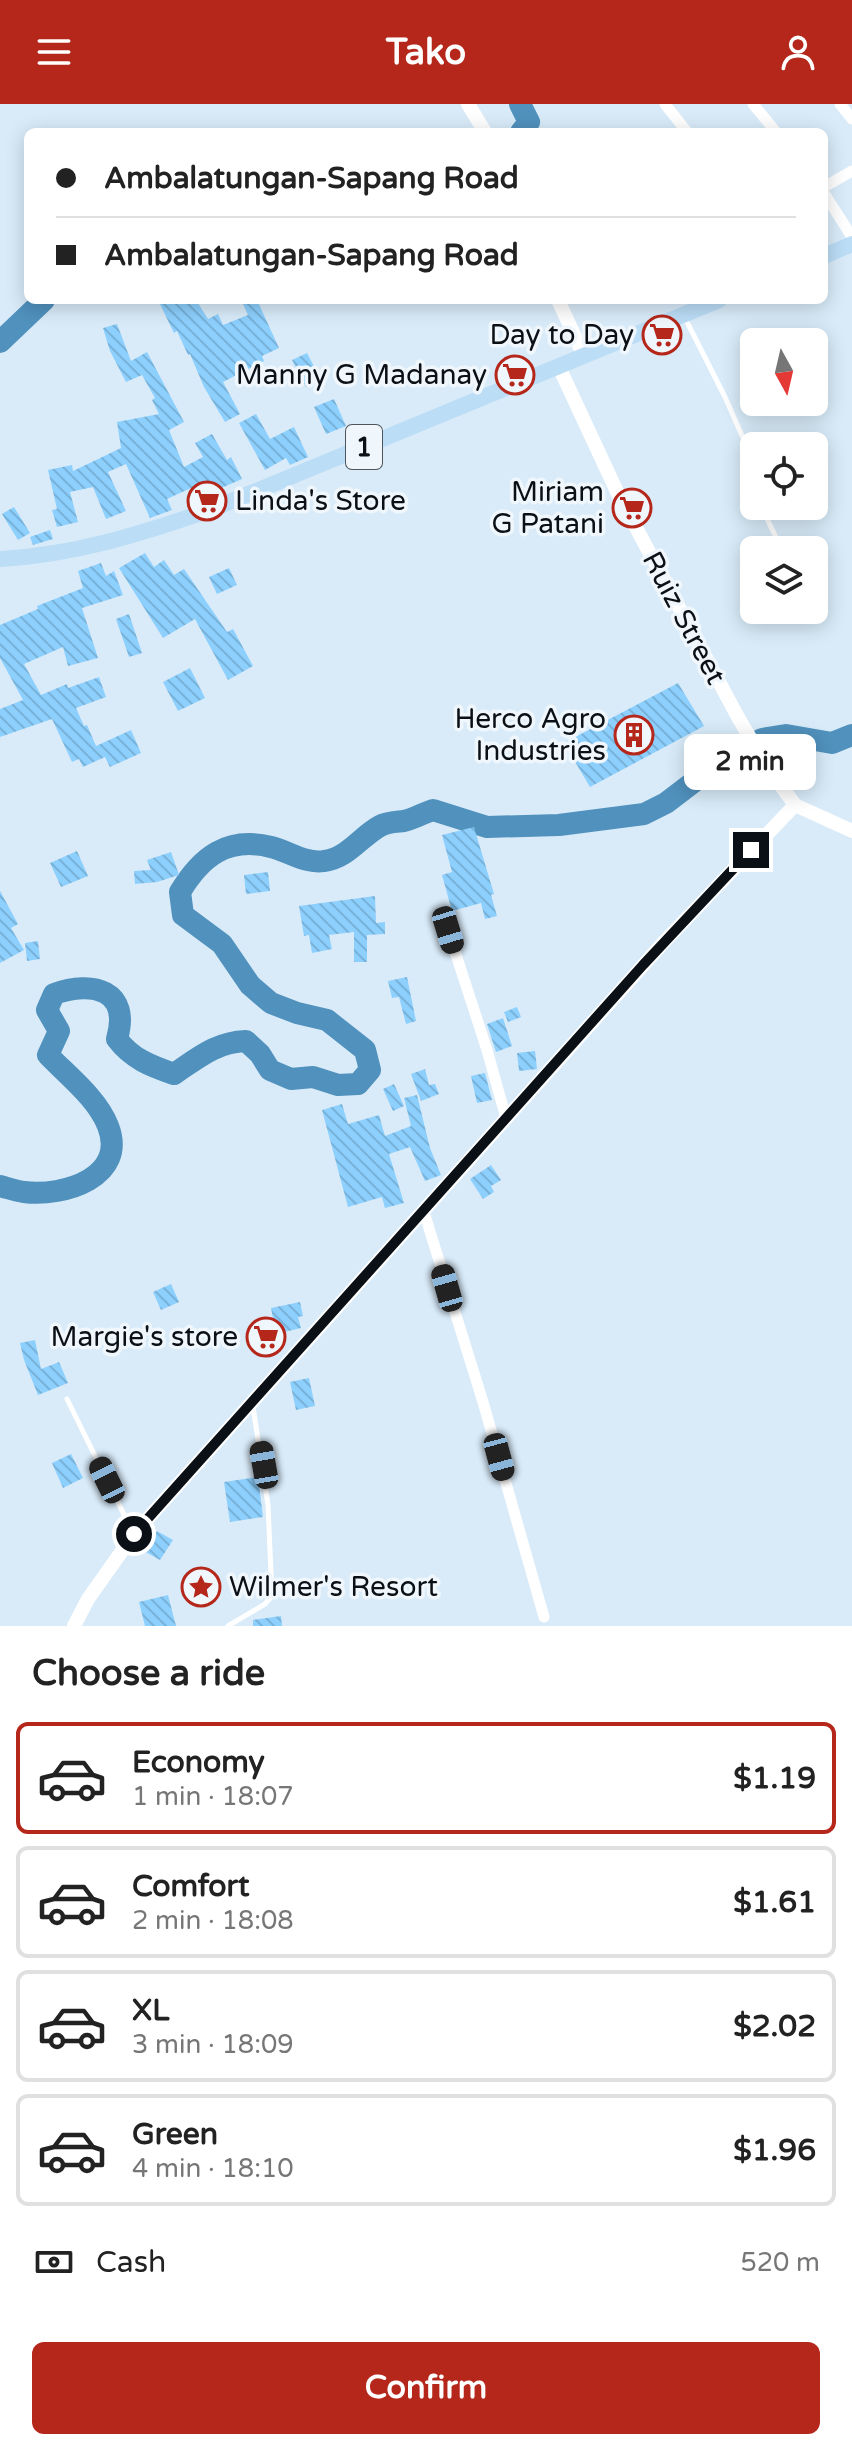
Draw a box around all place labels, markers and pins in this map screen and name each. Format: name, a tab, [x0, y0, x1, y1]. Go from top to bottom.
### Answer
supermarket icon: Day to Day	[641, 314, 683, 356]
place label: Day to Day	[489, 318, 634, 352]
supermarket icon: Manny G Madanay	[494, 354, 536, 396]
place label: Manny G Madanay	[236, 358, 487, 392]
place label: Miriam G Patani	[492, 475, 604, 541]
supermarket icon: Linda's Store	[186, 480, 228, 522]
place label: Linda's Store	[235, 484, 406, 518]
supermarket icon: Miriam G Patani	[611, 487, 653, 529]
place label: Herco Agro Industries	[454, 702, 606, 768]
building icon: Herco Agro Industries	[613, 714, 655, 756]
supermarket icon: Margie's store	[245, 1316, 287, 1358]
place label: Margie's store	[50, 1320, 238, 1354]
place icon: Wilmer's Resort	[180, 1566, 222, 1608]
place label: Wilmer's Resort	[229, 1570, 438, 1604]

